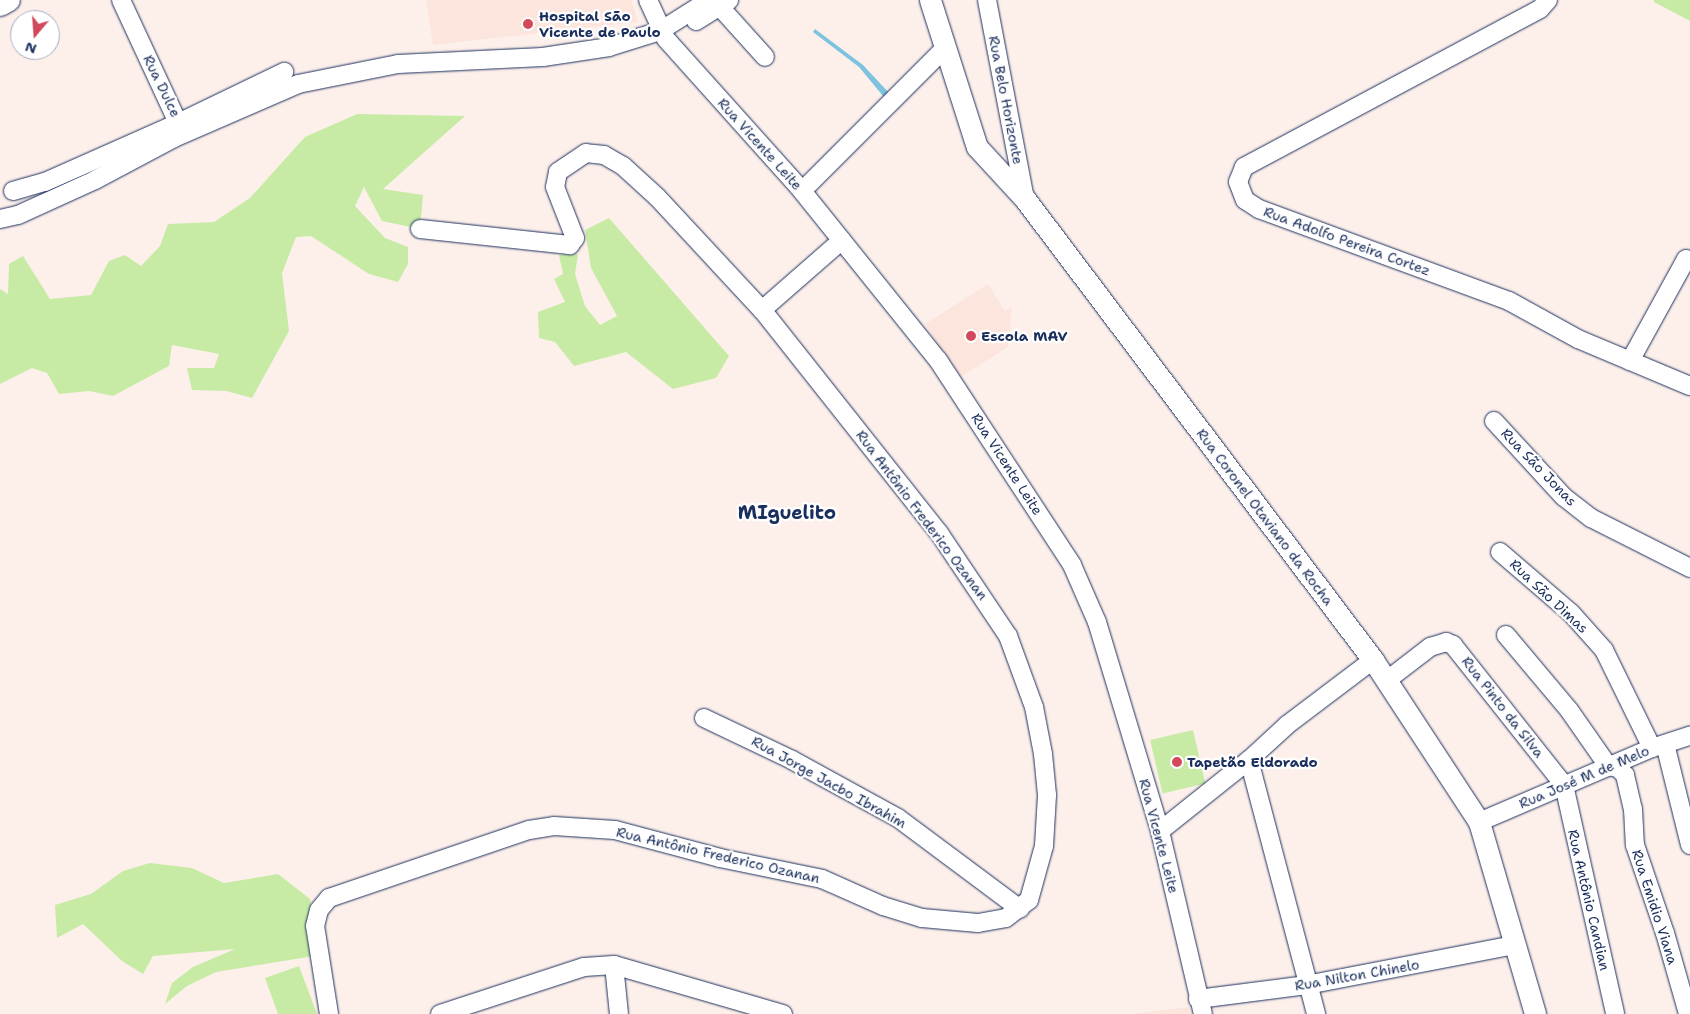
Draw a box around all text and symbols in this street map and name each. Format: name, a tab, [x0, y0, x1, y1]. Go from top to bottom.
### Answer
place label: Hospital São Vicente de Paulo	[539, 8, 661, 40]
north arrow	[10, 10, 60, 60]
marker: Hospital São Vicente de Paulo	[521, 17, 535, 31]
street label: Rua Belo Horizonte	[985, 34, 1027, 166]
text: N	[23, 38, 39, 59]
street label: Rua Dulce	[140, 52, 184, 120]
street label: Rua Vicente Leite	[714, 95, 806, 193]
street label: Rua Adolfo Pereira Cortez	[1261, 203, 1433, 279]
place label: Escola MAV	[981, 328, 1067, 344]
marker: Escola MAV	[965, 330, 977, 342]
street label: Rua Vicente Leite	[968, 410, 1046, 518]
street label: Rua Coronel Otaviano da Rocha	[1193, 425, 1337, 609]
street label: Rua São Jonas	[1498, 425, 1580, 509]
street label: Rua Antônio Frederico Ozanan	[853, 427, 991, 603]
district label: MIguelito	[738, 502, 836, 524]
street label: Rua São Dimas	[1506, 555, 1592, 637]
street label: Rua Pinto da Silva	[1458, 653, 1548, 761]
street label: Rua Jorge Jacbo Ibrahim	[749, 732, 909, 832]
street label: Rua José M de Melo	[1516, 742, 1652, 812]
place label: Tapetão Eldorado	[1187, 754, 1318, 770]
marker: Tapetão Eldorado	[1171, 756, 1183, 768]
street label: Rua Vicente Leite	[1136, 777, 1182, 895]
street label: Rua Antônio Frederico Ozanan	[615, 823, 821, 887]
street label: Rua Antônio Candian	[1565, 828, 1613, 972]
street label: Rua Emidio Viana	[1628, 847, 1682, 967]
street label: Rua Nilton Chinelo	[1293, 956, 1421, 994]

